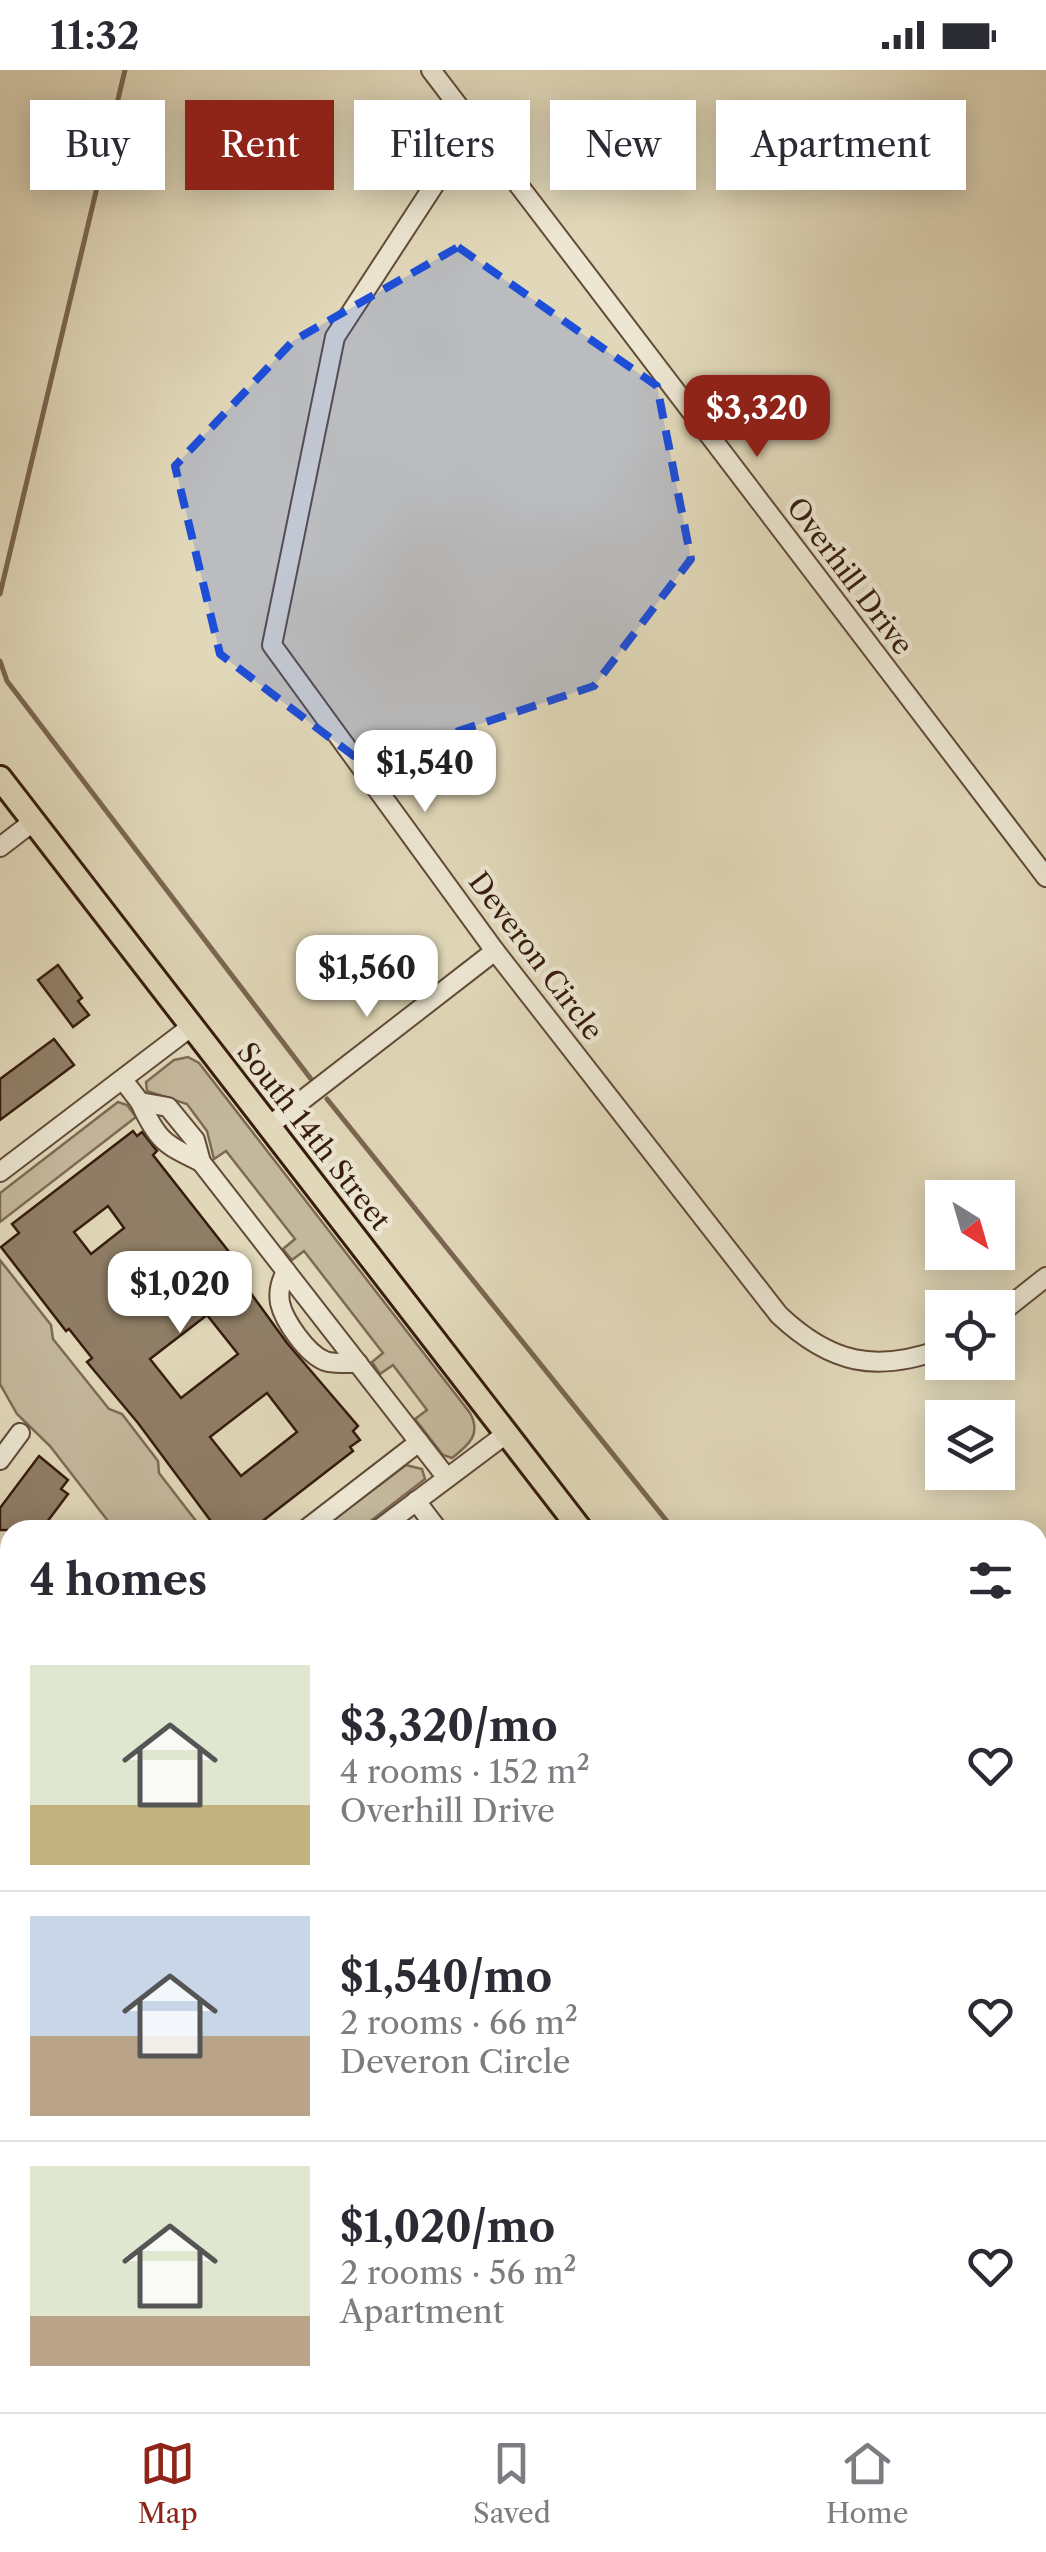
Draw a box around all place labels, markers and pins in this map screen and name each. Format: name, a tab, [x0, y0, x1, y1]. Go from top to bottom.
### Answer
pin: $3,320	[676, 375, 838, 460]
pin: $1,540	[344, 730, 506, 815]
pin: $1,560	[286, 935, 448, 1020]
pin: $1,020	[99, 1251, 261, 1336]

